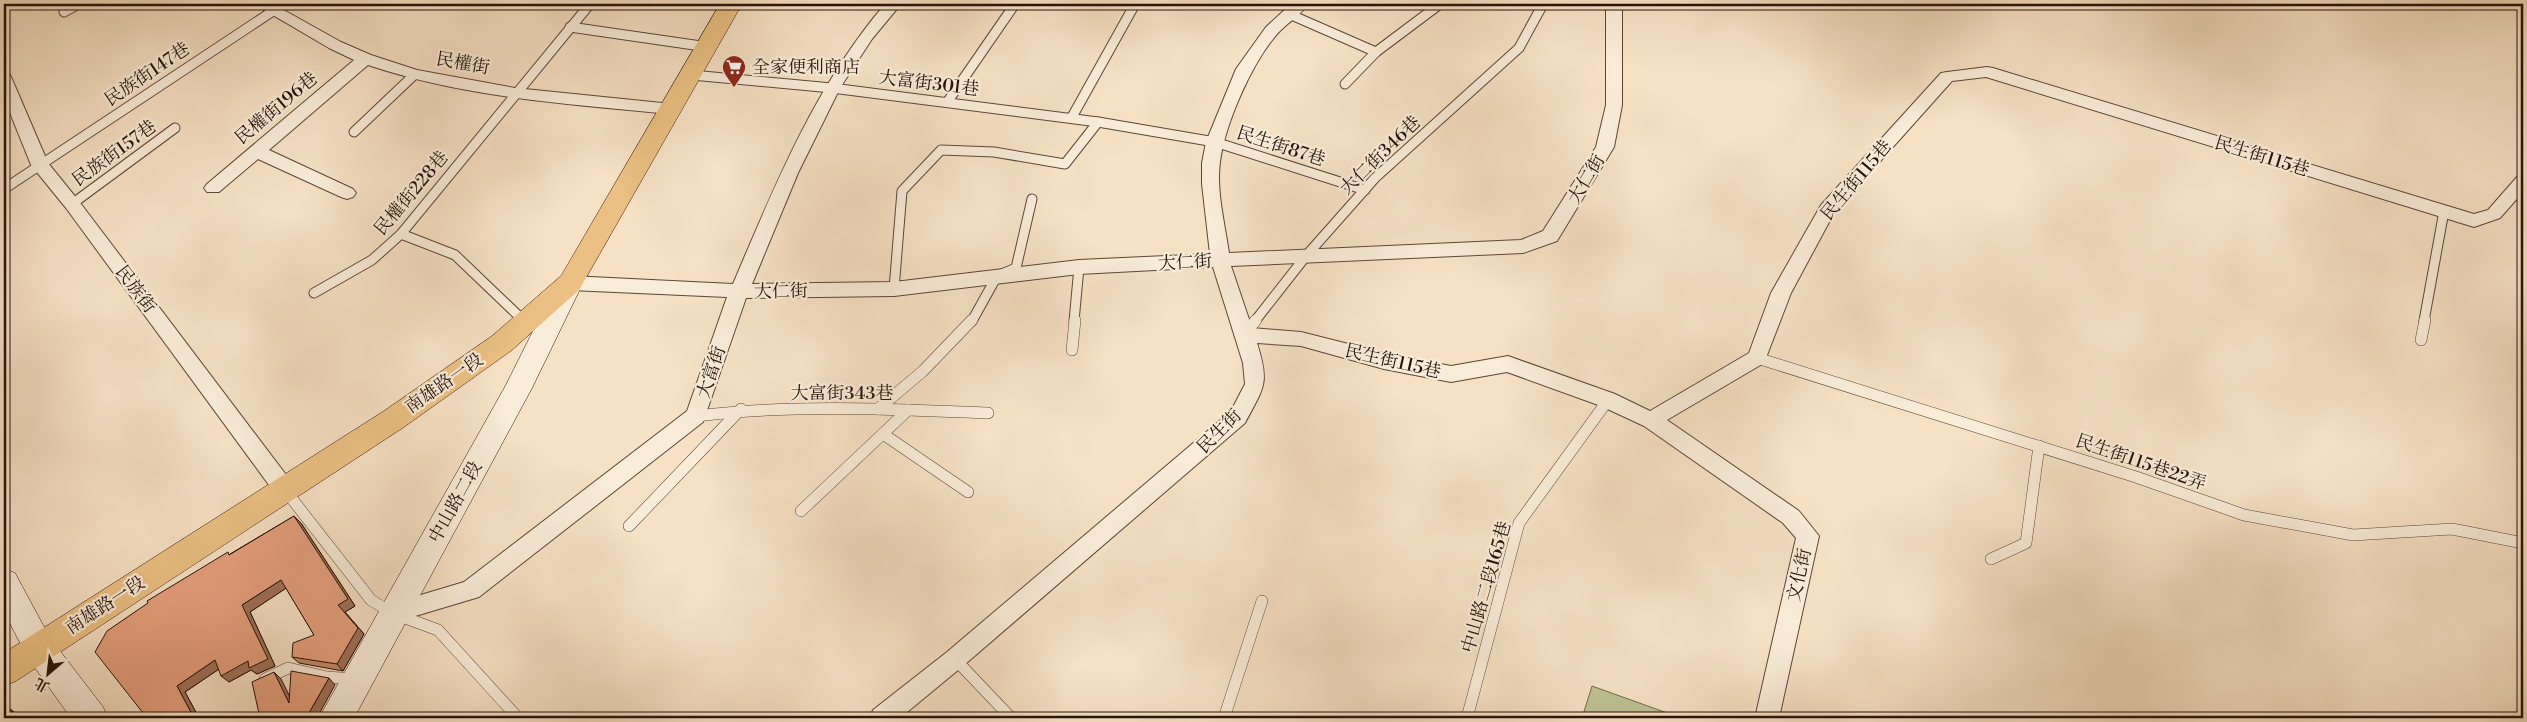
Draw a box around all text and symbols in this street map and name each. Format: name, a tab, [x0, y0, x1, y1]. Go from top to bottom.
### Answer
street label: 民族街147巷	[100, 37, 194, 111]
street label: 民權街	[434, 47, 491, 80]
supermarket icon: 全家便利商店	[721, 54, 747, 88]
place label: 全家便利商店	[752, 56, 860, 79]
street label: 大富街301巷	[877, 66, 980, 101]
street label: 民權街196巷	[230, 67, 322, 150]
street label: 大仁街346巷	[1335, 111, 1426, 200]
street label: 民族街157巷	[68, 115, 161, 192]
street label: 民生街87巷	[1234, 121, 1328, 172]
street label: 民生街115巷	[2212, 131, 2312, 182]
street label: 民生街115巷	[1816, 135, 1897, 225]
street label: 民權街228巷	[369, 146, 453, 240]
street label: 大仁街	[1563, 150, 1610, 208]
street label: 大仁街	[1157, 250, 1213, 275]
street label: 民族街	[110, 261, 161, 318]
street label: 大仁街	[754, 280, 808, 303]
street label: 民生街115巷	[1343, 339, 1443, 384]
street label: 大富街	[692, 343, 731, 401]
street label: 南雄路一段	[401, 348, 488, 419]
street label: 大富街343巷	[791, 382, 893, 405]
street label: 民生街	[1192, 404, 1247, 459]
street label: 民生街115巷22弄	[2073, 429, 2209, 496]
street label: 中山路二段	[424, 457, 487, 547]
street label: 中山路二段165巷	[1457, 519, 1516, 656]
street label: 文化街	[1782, 546, 1817, 604]
street label: 南雄路一段	[61, 571, 149, 640]
north arrow	[22, 650, 72, 700]
text: 北	[32, 673, 53, 696]

